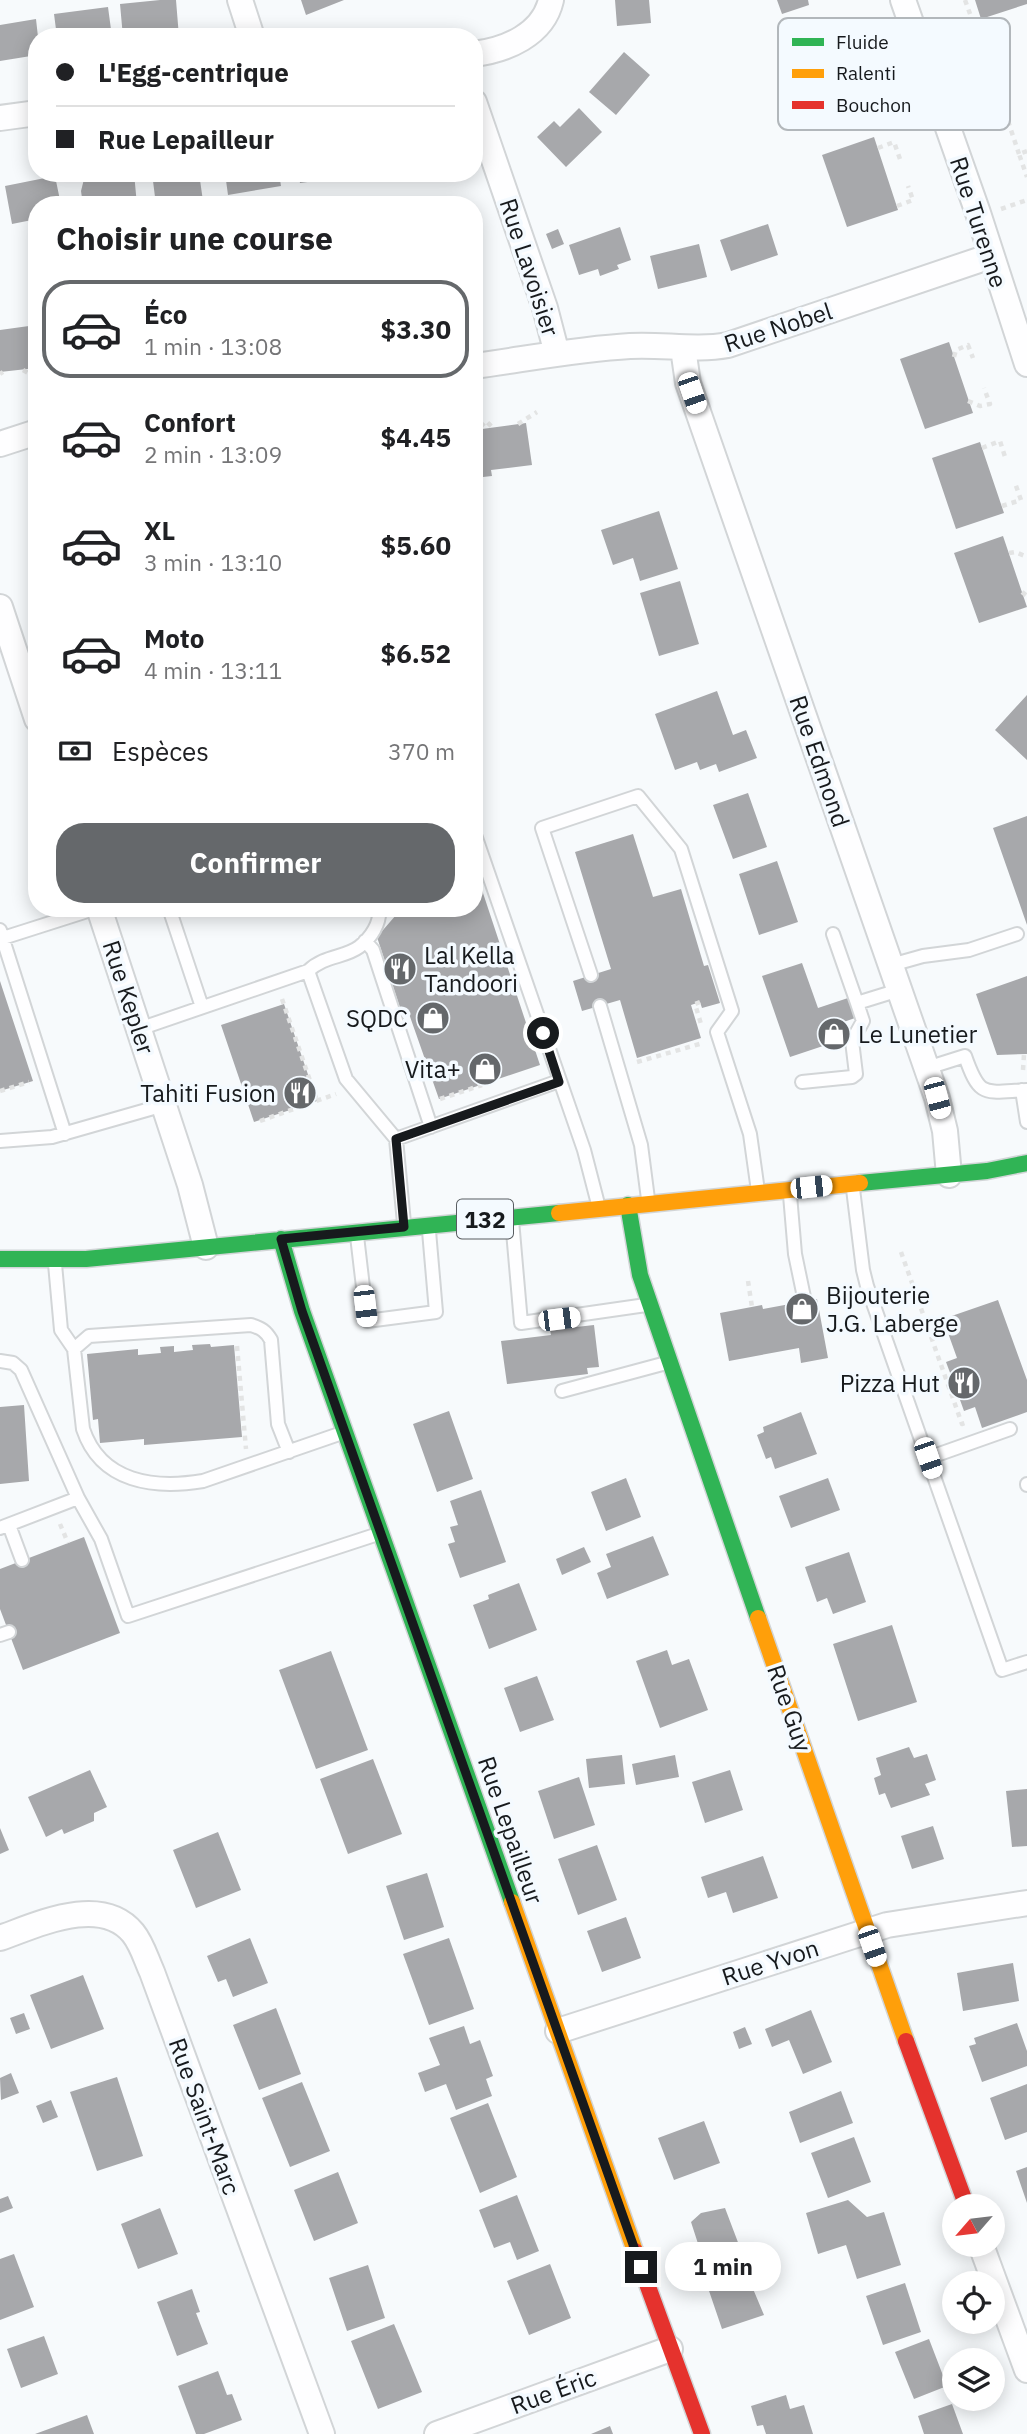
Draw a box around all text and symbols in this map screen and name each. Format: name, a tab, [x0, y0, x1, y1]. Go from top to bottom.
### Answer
legend	[778, 18, 1010, 130]
text: Fluide	[836, 30, 889, 54]
text: L'Egg-centrique	[98, 55, 289, 89]
text: Ralenti	[836, 61, 896, 85]
text: Bouchon	[836, 93, 912, 117]
text: Rue Lepailleur	[98, 122, 274, 156]
street label: Rue Turenne	[943, 152, 1015, 292]
street label: Rue Lavoisier	[493, 194, 567, 340]
text: Choisir une course	[56, 217, 333, 259]
street label: Rue Nobel	[720, 294, 836, 360]
text: Éco	[144, 297, 188, 331]
icon: car	[60, 298, 123, 361]
text: $3.30	[381, 312, 451, 346]
text: 1 min · 13:08	[144, 331, 282, 361]
car	[676, 370, 709, 416]
text: Confort	[144, 405, 236, 439]
icon: car	[60, 406, 123, 469]
text: $4.45	[381, 420, 451, 454]
text: 2 min · 13:09	[144, 439, 282, 469]
text: XL	[144, 513, 175, 547]
icon: car	[60, 514, 123, 577]
text: $5.60	[381, 528, 451, 562]
text: 3 min · 13:10	[144, 547, 282, 577]
text: Moto	[144, 621, 204, 655]
icon: car	[60, 622, 123, 685]
text: $6.52	[381, 636, 451, 670]
text: 4 min · 13:11	[144, 655, 282, 685]
street label: Rue Edmond	[782, 691, 858, 831]
icon: cash	[56, 732, 94, 770]
text: Espèces	[112, 734, 209, 768]
text: 370 m	[388, 736, 455, 766]
button: Confirmer	[56, 823, 455, 903]
street label: Rue Kepler	[96, 936, 163, 1058]
place label: Lal Kella Tandoori	[424, 939, 518, 999]
restaurant icon: Lal Kella Tandoori	[381, 950, 419, 988]
shop icon: SQDC	[414, 999, 452, 1037]
place label: SQDC	[346, 1002, 408, 1034]
shop icon: Le Lunetier	[815, 1015, 853, 1053]
route start	[527, 1017, 559, 1049]
place label: Le Lunetier	[858, 1018, 977, 1050]
shop icon: Vita+	[466, 1050, 504, 1088]
place label: Vita+	[405, 1053, 461, 1085]
restaurant icon: Tahiti Fusion	[281, 1074, 319, 1112]
car	[922, 1075, 953, 1121]
place label: Tahiti Fusion	[140, 1077, 276, 1109]
car	[790, 1174, 833, 1200]
road number: 132	[457, 1200, 513, 1238]
place label: Bijouterie J.G. Laberge	[826, 1279, 958, 1339]
car	[353, 1284, 378, 1328]
shop icon: Bijouterie J.G. Laberge	[783, 1290, 821, 1328]
car	[537, 1306, 582, 1332]
restaurant icon: Pizza Hut	[945, 1364, 983, 1402]
place label: Pizza Hut	[840, 1367, 940, 1399]
car	[912, 1435, 945, 1481]
street label: Rue Guy	[760, 1660, 820, 1756]
street label: Rue Lepailleur	[471, 1752, 551, 1908]
car	[856, 1923, 889, 1969]
street label: Rue Yvon	[717, 1931, 823, 1993]
street label: Rue Saint-Marc	[162, 2033, 248, 2199]
north arrow	[942, 2194, 1004, 2258]
map controls	[942, 2194, 1005, 2411]
callout: 1 min	[666, 2242, 781, 2292]
route end	[625, 2251, 657, 2283]
text: 1 min	[693, 2251, 753, 2281]
button: locate	[942, 2271, 1005, 2334]
button: layers	[942, 2348, 1005, 2411]
street label: Rue Éric	[506, 2361, 600, 2421]

